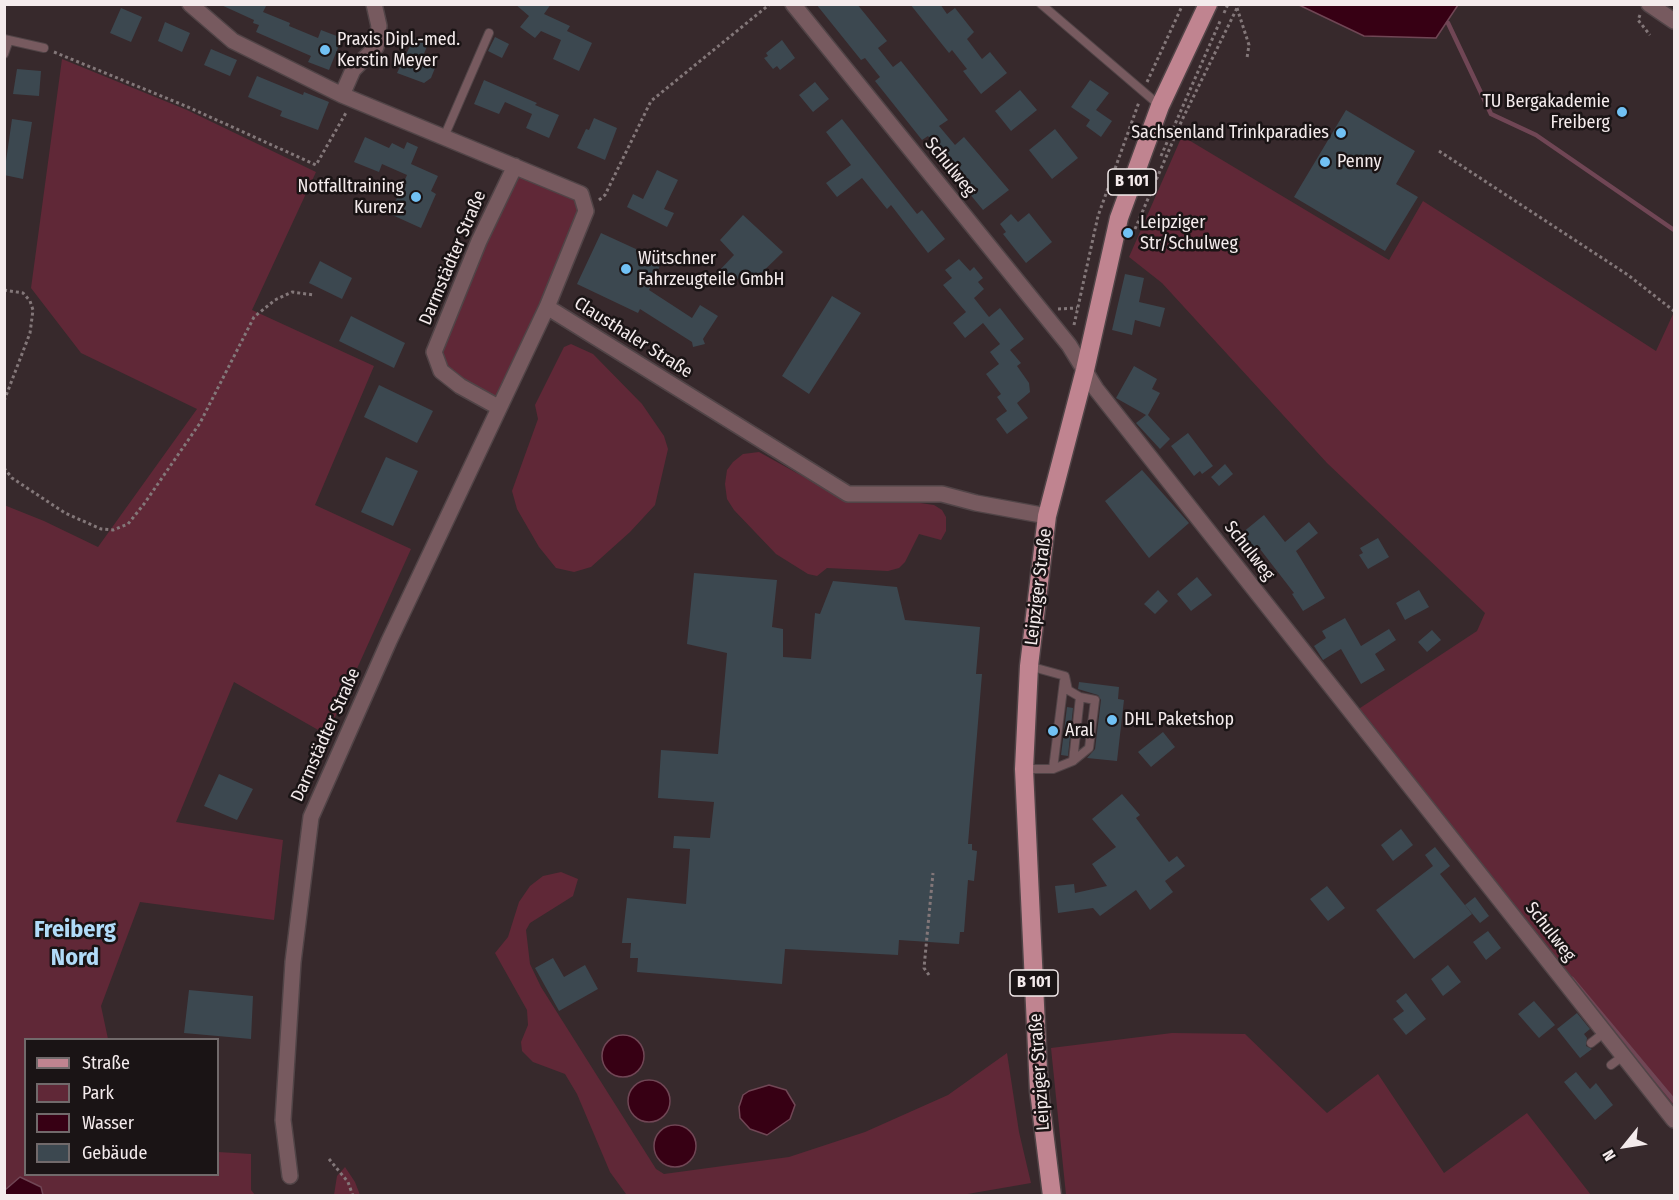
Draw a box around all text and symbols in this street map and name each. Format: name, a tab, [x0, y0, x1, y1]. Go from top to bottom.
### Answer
place label: Praxis Dipl.-med. Kerstin Meyer	[337, 29, 460, 72]
marker: Praxis Dipl.-med. Kerstin Meyer	[318, 43, 332, 57]
place label: TU Bergakademie Freiberg	[1482, 91, 1610, 134]
marker: TU Bergakademie Freiberg	[1615, 105, 1629, 119]
place label: Sachsenland Trinkparadies	[1131, 122, 1329, 144]
marker: Sachsenland Trinkparadies	[1334, 126, 1348, 140]
street label: Schulweg	[920, 133, 980, 201]
place label: Penny	[1337, 151, 1382, 173]
marker: Penny	[1318, 155, 1332, 169]
road number: B 101	[1108, 169, 1156, 195]
place label: Notfalltraining Kurenz	[298, 176, 404, 219]
street label: Darmstädter Straße	[415, 187, 491, 329]
marker: Notfalltraining Kurenz	[409, 190, 423, 204]
place label: Leipziger Str/Schulweg	[1140, 212, 1238, 254]
marker: Leipziger Str/Schulweg	[1121, 226, 1135, 240]
place label: Wütschner Fahrzeugteile GmbH	[638, 248, 784, 290]
marker: Wütschner Fahrzeugteile GmbH	[619, 262, 633, 276]
street label: Clausthaler Straße	[570, 293, 696, 383]
street label: Schulweg	[1219, 517, 1279, 585]
street label: Leipziger Straße	[1021, 527, 1057, 647]
street label: Darmstädter Straße	[287, 665, 365, 805]
place label: DHL Paketshop	[1124, 709, 1234, 731]
marker: DHL Paketshop	[1105, 713, 1119, 727]
place label: Aral	[1065, 720, 1094, 742]
marker: Aral	[1046, 724, 1060, 738]
street label: Schulweg	[1520, 898, 1580, 966]
district label: Freiberg Nord	[34, 916, 116, 972]
road number: B 101	[1010, 970, 1058, 996]
street label: Leipziger Straße	[1025, 1013, 1055, 1131]
legend	[24, 1038, 219, 1176]
text: Straße	[82, 1052, 130, 1074]
text: Park	[82, 1082, 114, 1104]
text: Wasser	[82, 1112, 134, 1134]
north arrow	[1595, 1116, 1655, 1176]
text: Gebäude	[82, 1142, 147, 1164]
text: N	[1598, 1146, 1620, 1164]

